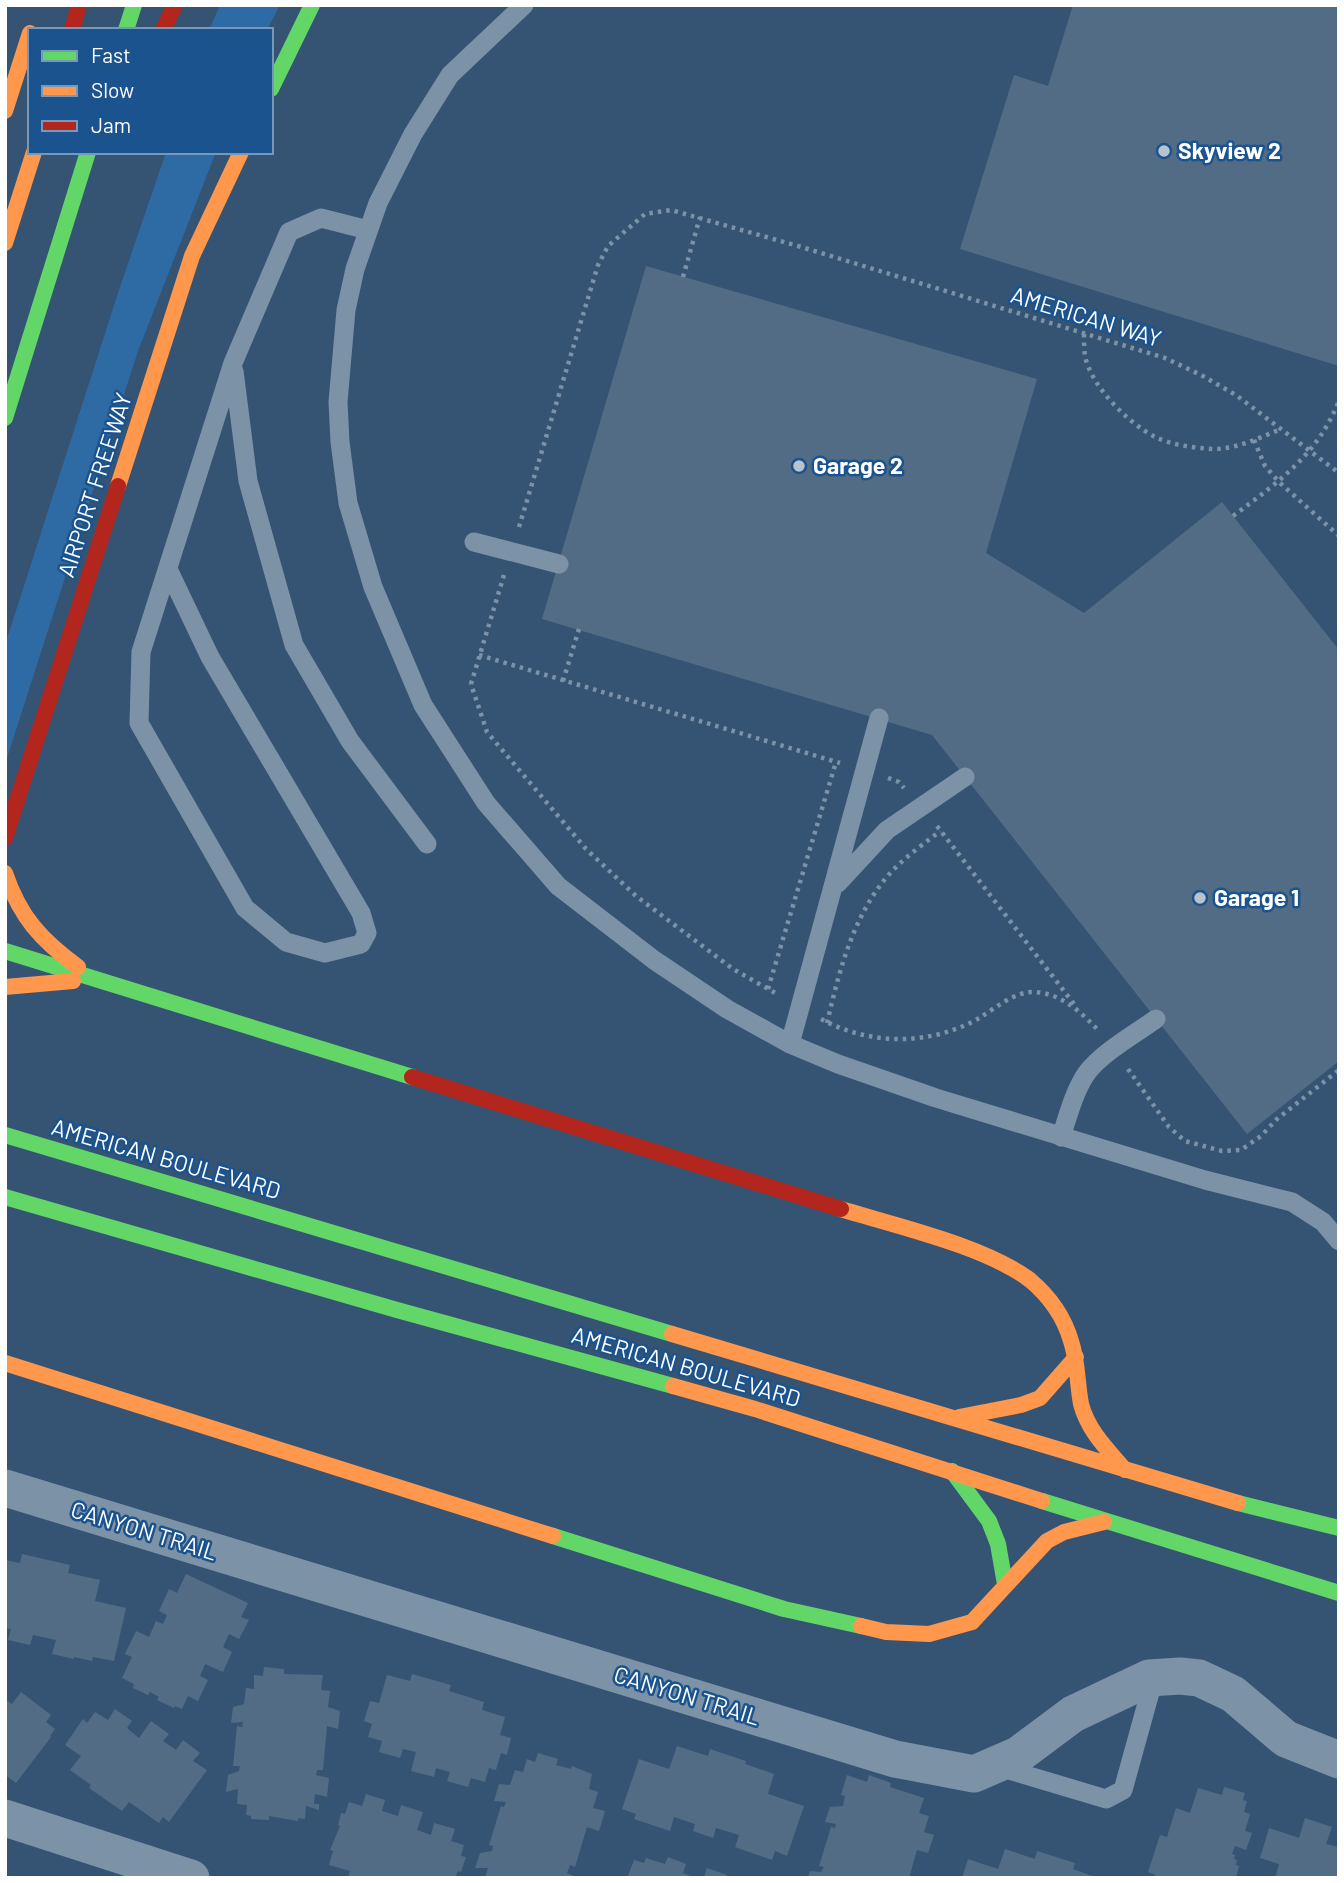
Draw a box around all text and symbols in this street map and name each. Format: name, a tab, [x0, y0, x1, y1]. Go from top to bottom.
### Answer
legend	[28, 28, 273, 154]
text: Fast	[91, 42, 131, 67]
text: Slow	[91, 77, 134, 102]
text: Jam	[91, 112, 131, 137]
place label: Skyview 2	[1178, 136, 1281, 164]
marker: Skyview 2	[1156, 143, 1172, 159]
street label: AMERICAN WAY	[1008, 280, 1165, 352]
street label: AIRPORT FREEWAY	[51, 389, 137, 580]
place label: Garage 2	[813, 451, 903, 479]
marker: Garage 2	[791, 458, 807, 474]
place label: Garage 1	[1214, 883, 1299, 911]
marker: Garage 1	[1192, 890, 1208, 906]
street label: AMERICAN BOULEVARD	[49, 1112, 284, 1204]
street label: AMERICAN BOULEVARD	[569, 1320, 804, 1412]
street label: CANYON TRAIL	[68, 1495, 221, 1566]
street label: CANYON TRAIL	[611, 1660, 764, 1731]

